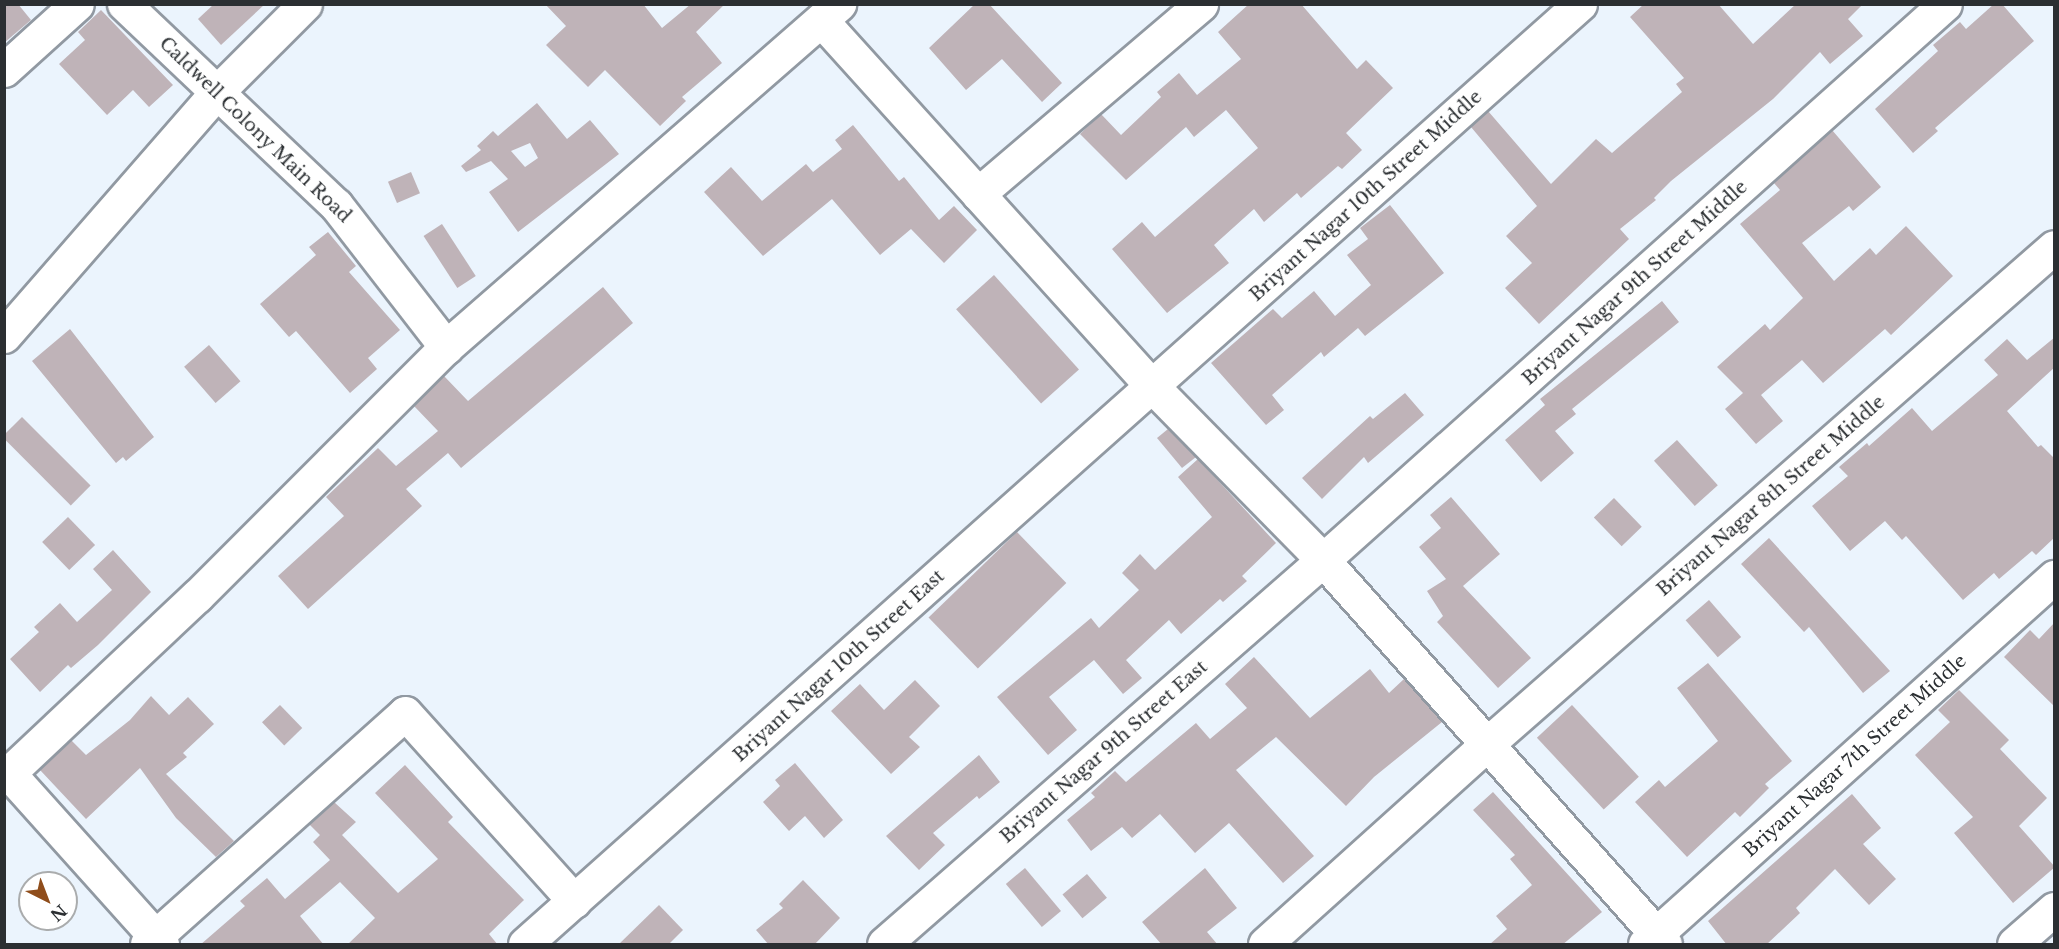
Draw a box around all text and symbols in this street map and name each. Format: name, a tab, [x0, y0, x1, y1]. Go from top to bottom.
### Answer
street label: Caldwell Colony Main Road	[155, 33, 355, 227]
street label: Briyant Nagar 10th Street Middle	[1245, 86, 1487, 306]
street label: Briyant Nagar 9th Street Middle	[1518, 176, 1752, 390]
street label: Briyant Nagar 8th Street Middle	[1653, 391, 1889, 601]
street label: Briyant Nagar 10th Street East	[729, 565, 949, 767]
street label: Briyant Nagar 7th Street Middle	[1739, 650, 1971, 862]
street label: Briyant Nagar 9th Street East	[996, 656, 1212, 848]
north arrow	[18, 871, 78, 931]
text: N	[46, 900, 71, 925]

